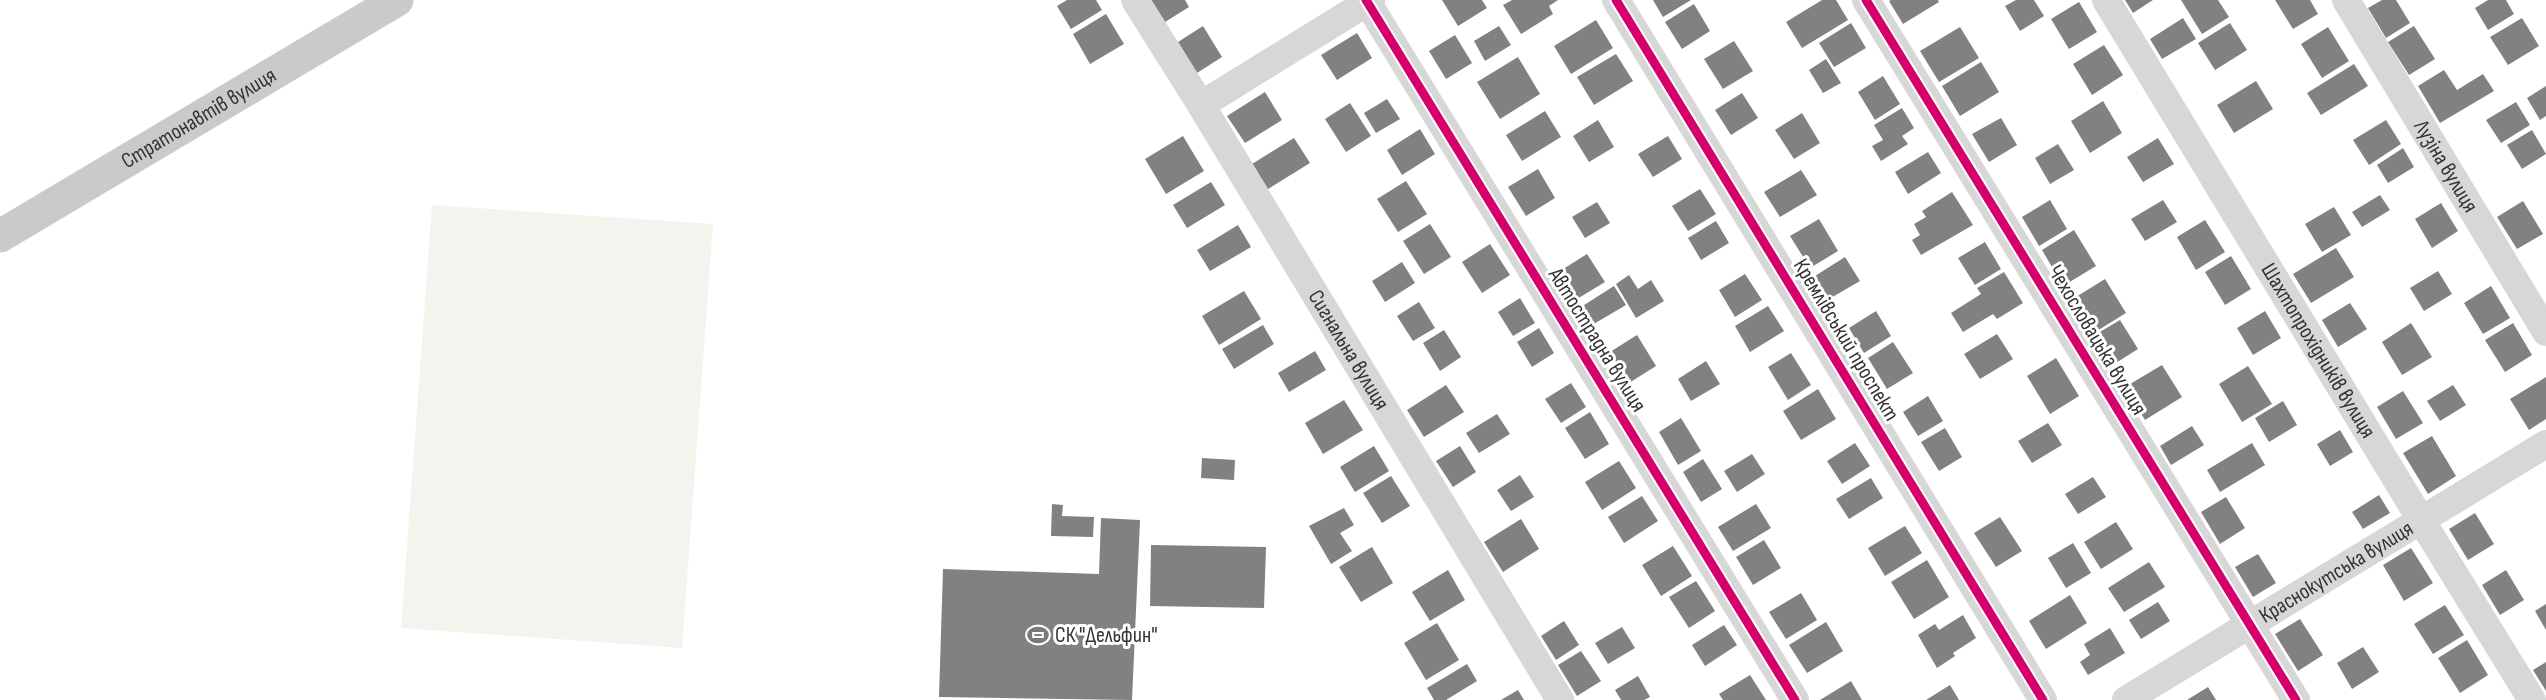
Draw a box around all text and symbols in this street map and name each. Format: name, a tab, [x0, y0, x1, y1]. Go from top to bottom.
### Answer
street label: Стратонавтів вулиця	[116, 62, 281, 174]
street label: Лузіна вулиця	[2408, 114, 2484, 217]
street label: Кремлівський проспект	[1787, 254, 1905, 426]
street label: Шахтопрохідників вулиця	[2255, 258, 2382, 443]
street label: Чехословацька вулиця	[2042, 260, 2152, 420]
street label: Автострадна вулиця	[1541, 262, 1652, 417]
street label: Сигнальна вулиця	[1302, 285, 1395, 415]
street label: Краснокутська вулиця	[2254, 515, 2418, 629]
place label: СК "Дельфин"	[1055, 622, 1158, 649]
sports icon: СК "Дельфин"	[1026, 623, 1050, 647]

